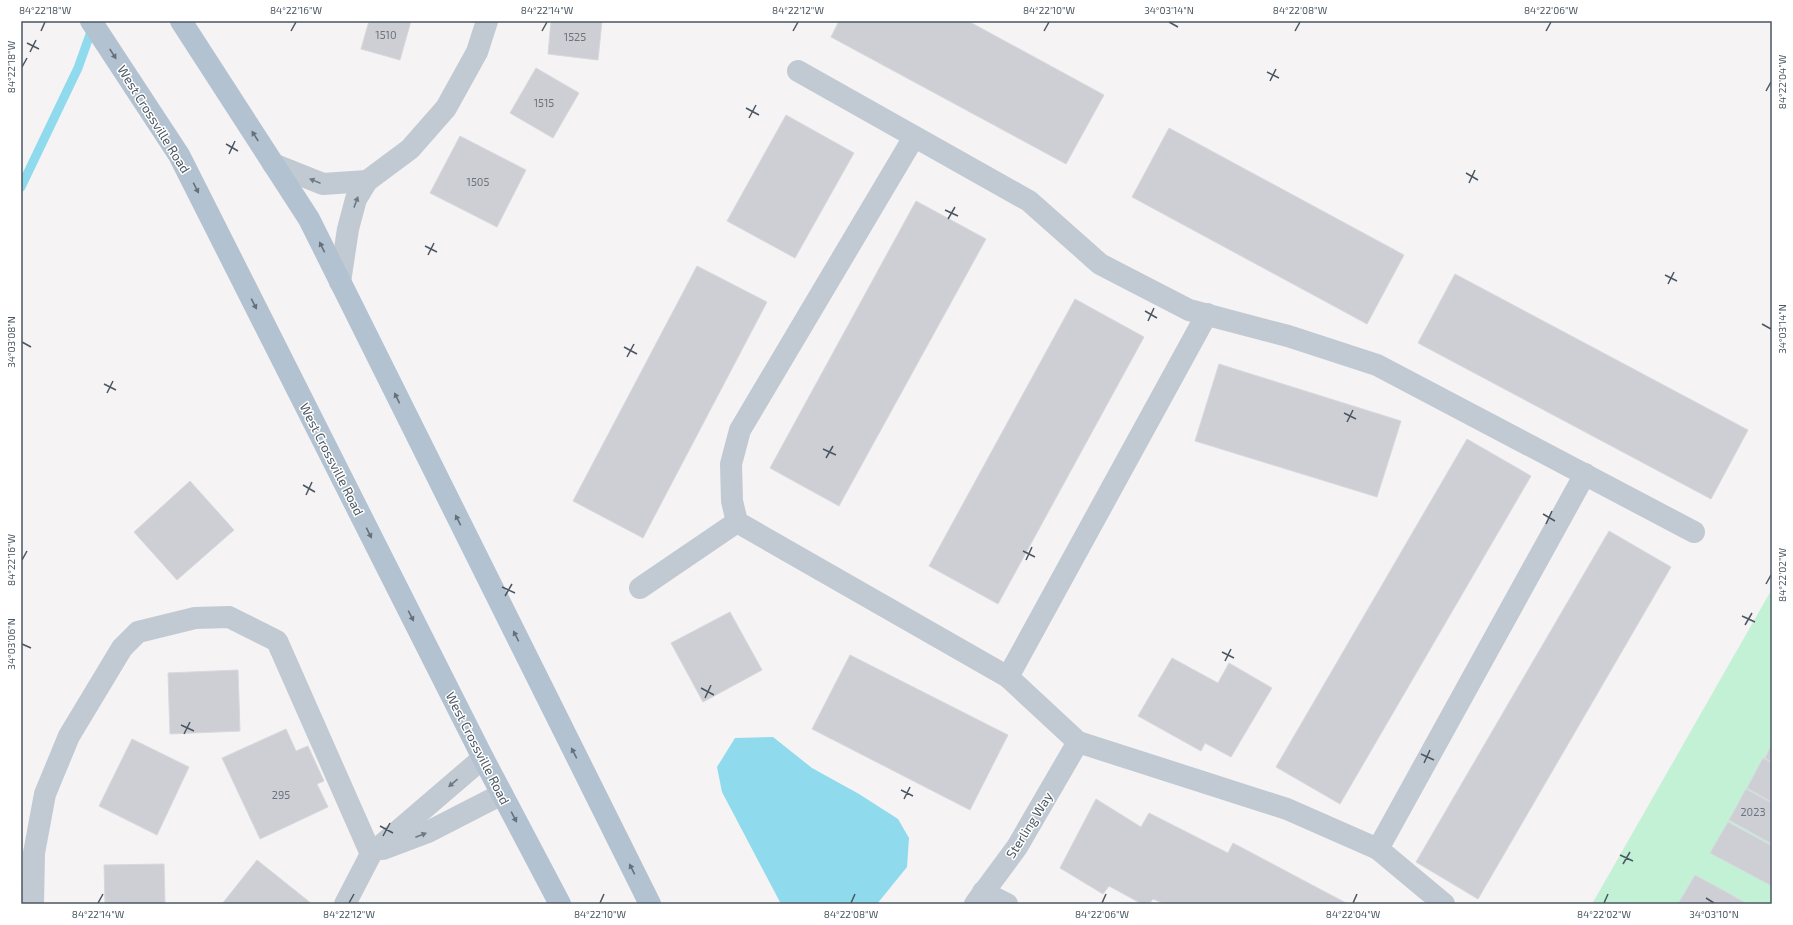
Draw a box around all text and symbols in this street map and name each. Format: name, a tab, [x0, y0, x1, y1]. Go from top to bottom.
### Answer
text: 84°22'18"W	[19, 4, 72, 16]
text: 84°22'16"W	[270, 4, 322, 16]
text: 84°22'14"W	[521, 4, 574, 16]
text: 84°22'12"W	[772, 4, 824, 16]
text: 84°22'10"W	[1023, 4, 1076, 16]
text: 34°03'14"N	[1144, 4, 1194, 16]
text: 84°22'08"W	[1273, 4, 1328, 16]
text: 84°22'06"W	[1524, 4, 1578, 16]
house number: 1510	[375, 28, 397, 41]
house number: 1525	[564, 30, 586, 43]
text: 84°22'18"W	[5, 40, 17, 93]
one-way arrow	[109, 48, 116, 59]
text: 84°22'04"W	[1776, 54, 1788, 109]
street label: West Crossville Road	[114, 62, 194, 176]
house number: 1515	[534, 96, 554, 109]
one-way arrow	[251, 130, 259, 141]
house number: 1505	[467, 175, 490, 188]
one-way arrow	[308, 178, 320, 184]
one-way arrow	[192, 182, 199, 194]
one-way arrow	[353, 196, 359, 208]
one-way arrow	[319, 241, 325, 252]
one-way arrow	[251, 298, 257, 310]
text: 34°03'14"N	[1776, 304, 1788, 354]
text: 34°03'08"N	[5, 316, 17, 368]
one-way arrow	[394, 392, 400, 404]
street label: West Crossville Road	[297, 400, 367, 518]
one-way arrow	[455, 514, 461, 526]
one-way arrow	[366, 527, 372, 538]
text: 84°22'16"W	[5, 534, 17, 586]
text: 84°22'02"W	[1776, 548, 1788, 602]
one-way arrow	[408, 610, 414, 622]
text: 34°03'06"N	[5, 618, 17, 670]
one-way arrow	[513, 631, 519, 642]
street label: West Crossville Road	[443, 689, 513, 807]
one-way arrow	[571, 747, 577, 759]
one-way arrow	[448, 779, 458, 788]
house number: 295	[272, 788, 290, 801]
street label: Sterling Way	[1002, 789, 1056, 861]
house number: 2023	[1740, 805, 1766, 818]
one-way arrow	[511, 812, 518, 823]
one-way arrow	[415, 832, 427, 838]
one-way arrow	[629, 863, 636, 875]
text: 84°22'14"W	[72, 908, 125, 920]
text: 84°22'12"W	[323, 908, 375, 920]
text: 84°22'10"W	[574, 908, 627, 920]
text: 84°22'08"W	[824, 908, 879, 920]
text: 84°22'06"W	[1075, 908, 1129, 920]
text: 84°22'04"W	[1326, 908, 1381, 920]
text: 84°22'02"W	[1577, 908, 1631, 920]
text: 34°03'10"N	[1689, 908, 1739, 920]

